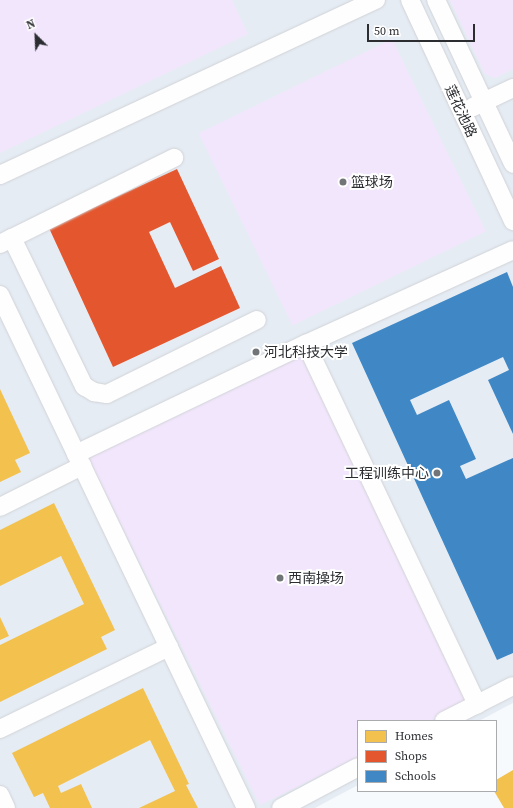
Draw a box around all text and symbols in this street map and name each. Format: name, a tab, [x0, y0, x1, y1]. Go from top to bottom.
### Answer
north arrow	[16, 16, 56, 56]
text: N	[24, 16, 38, 33]
scale bar	[369, 16, 477, 42]
text: 50 m	[374, 23, 400, 39]
street label: 莲花池路	[442, 82, 480, 140]
place label: 篮球场	[351, 174, 393, 190]
marker: 篮球场	[338, 177, 348, 187]
place label: 河北科技大学	[264, 344, 348, 360]
marker: 河北科技大学	[251, 347, 261, 357]
place label: 工程训练中心	[345, 465, 429, 481]
marker: 工程训练中心	[432, 468, 442, 478]
place label: 西南操场	[288, 570, 344, 586]
marker: 西南操场	[275, 573, 285, 583]
legend	[357, 720, 497, 792]
text: Homes	[395, 728, 433, 744]
text: Shops	[395, 748, 427, 764]
text: Schools	[395, 768, 436, 784]

